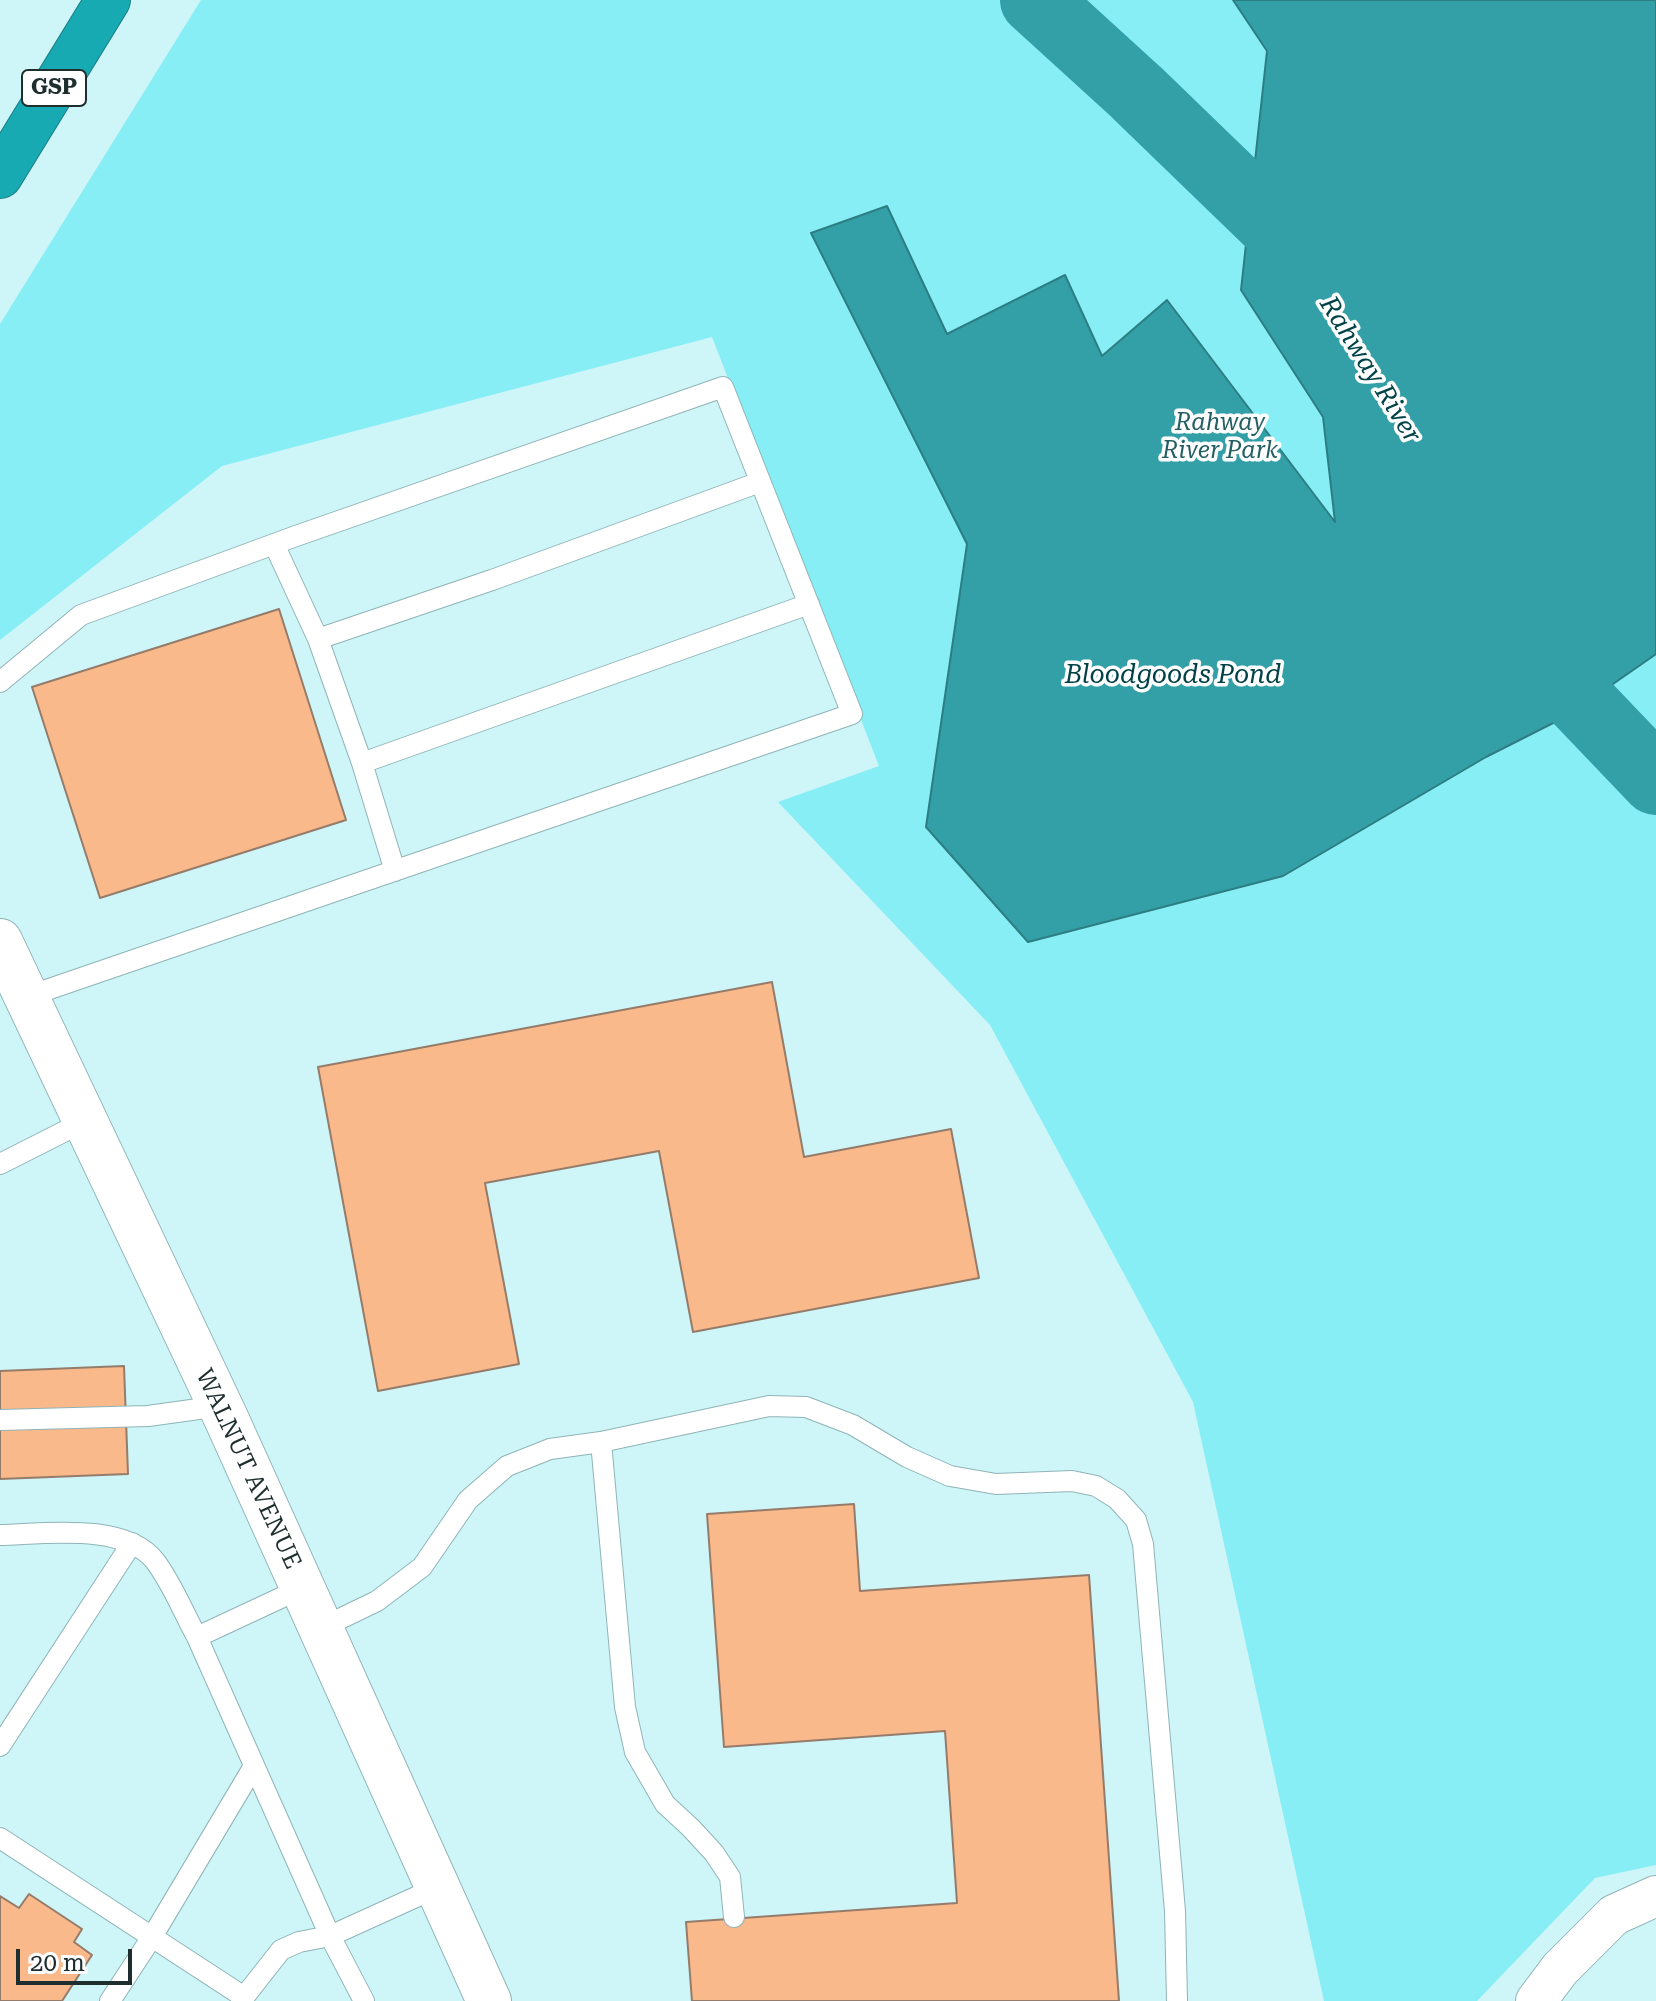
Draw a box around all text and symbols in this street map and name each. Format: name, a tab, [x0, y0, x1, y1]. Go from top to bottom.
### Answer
road number: GSP	[22, 70, 86, 106]
water label: Rahway River	[1313, 291, 1427, 449]
park label: Rahway River Park	[1162, 409, 1278, 465]
water label: Bloodgoods Pond	[1065, 659, 1281, 691]
street label: WALNUT AVENUE	[189, 1364, 307, 1574]
scale bar	[20, 1933, 136, 1983]
text: 20 m	[30, 1949, 85, 1977]

